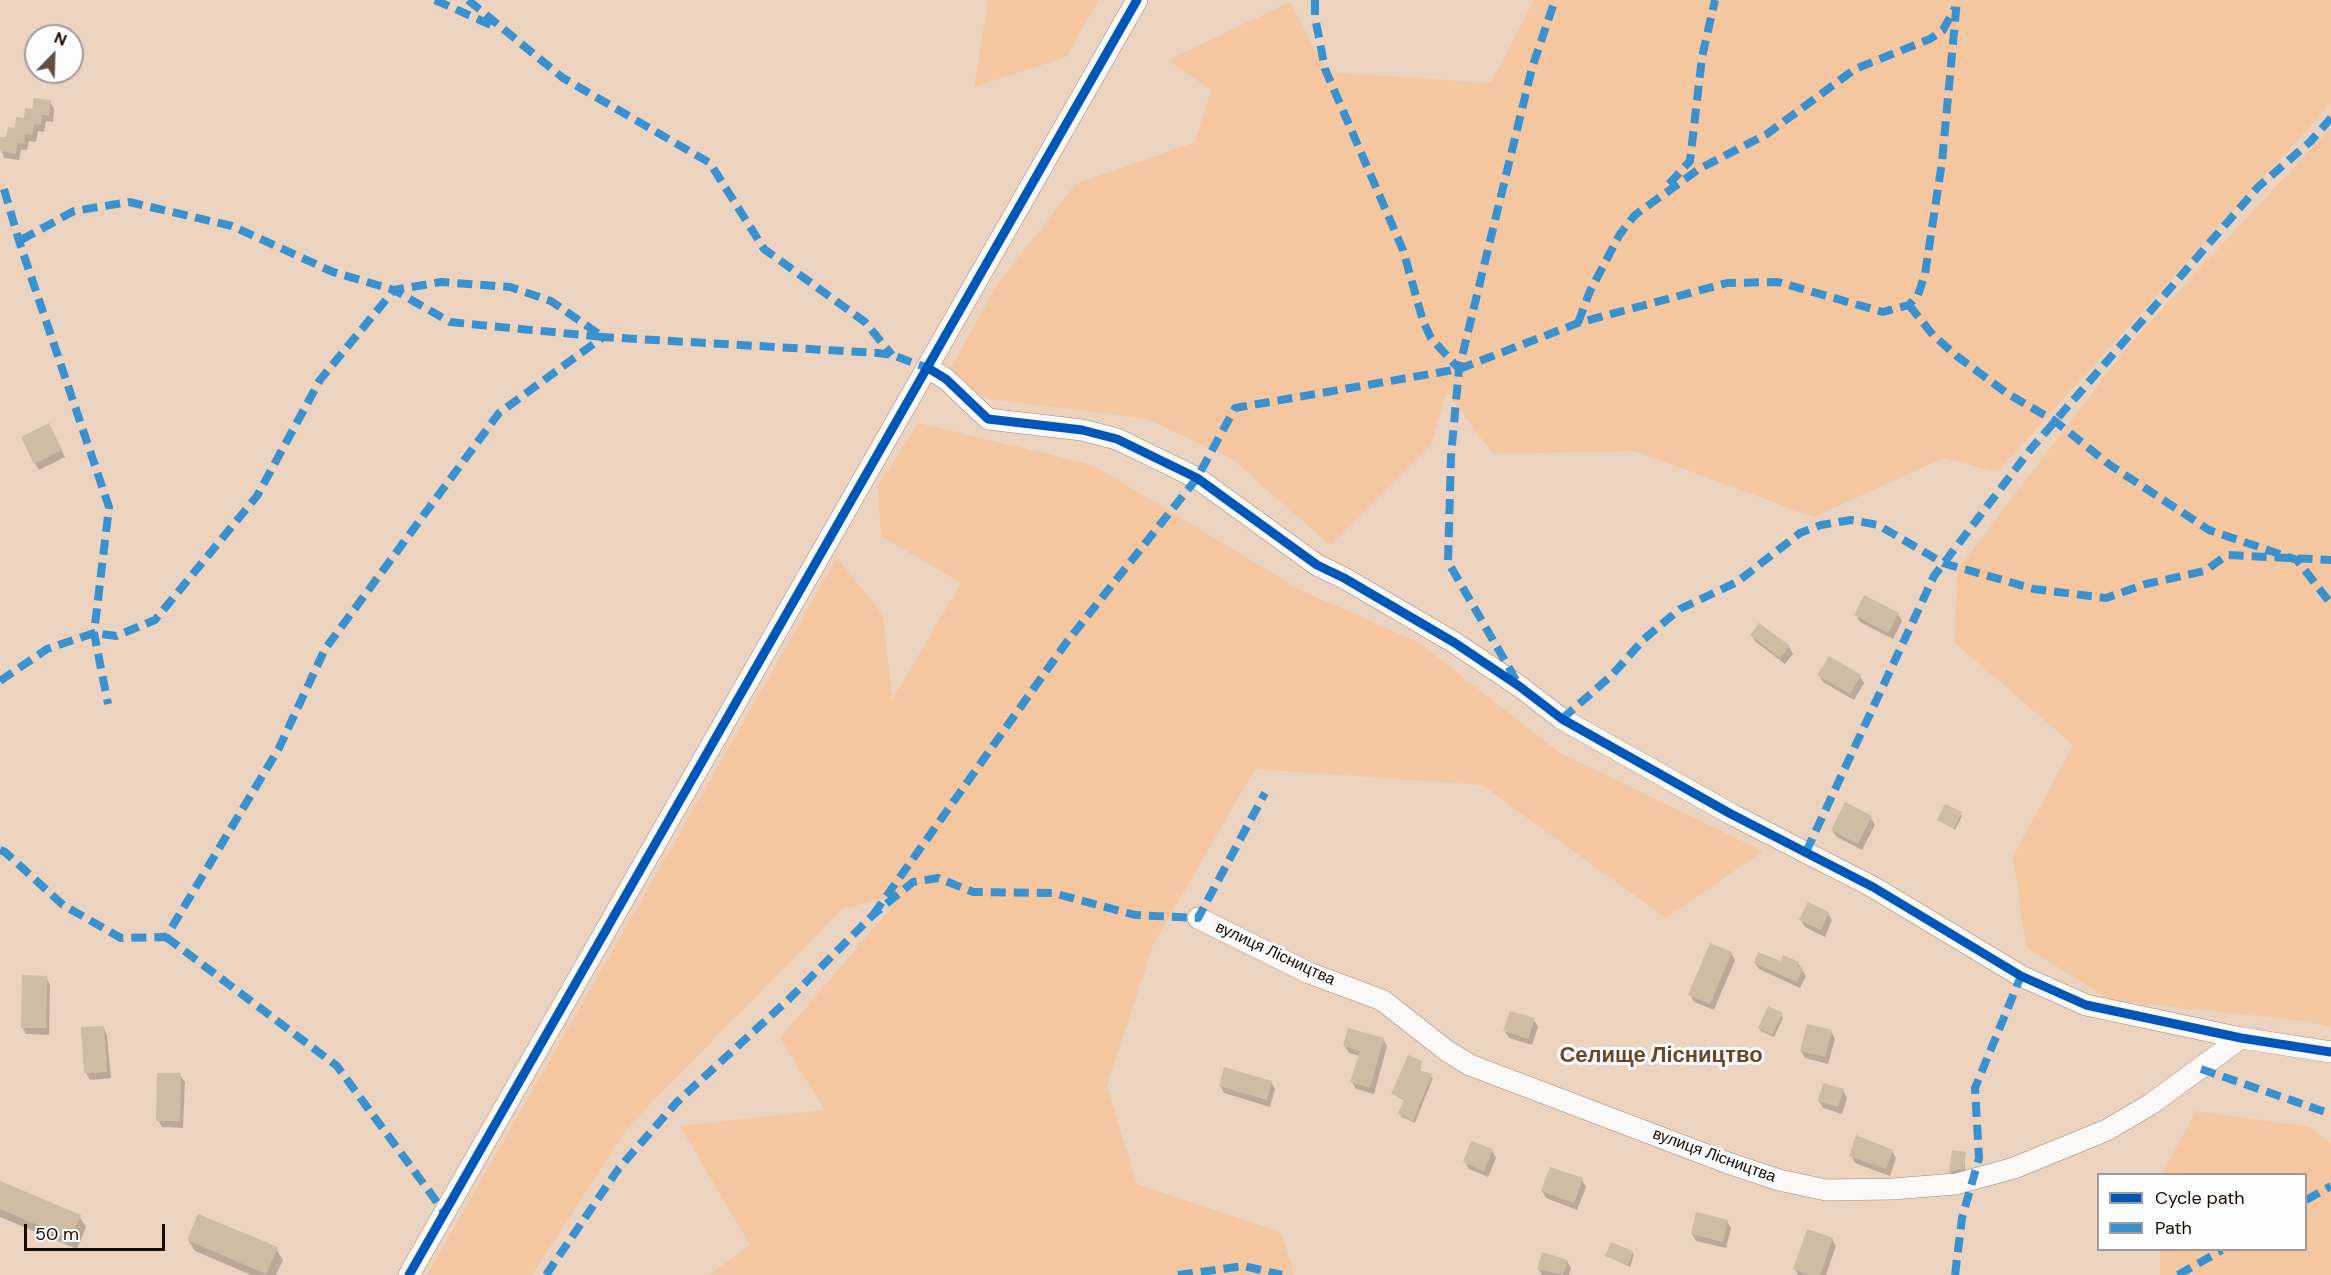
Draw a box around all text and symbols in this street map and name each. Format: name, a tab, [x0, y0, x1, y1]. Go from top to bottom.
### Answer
north arrow	[24, 24, 84, 84]
text: N	[51, 27, 70, 51]
street label: вулиця Лісництва	[1212, 918, 1338, 990]
district label: Селище Лісництво	[1559, 1043, 1763, 1069]
street label: вулиця Лісництва	[1650, 1125, 1778, 1187]
legend	[2097, 1173, 2307, 1251]
text: Cycle path	[2155, 1186, 2245, 1210]
scale bar	[27, 1212, 168, 1250]
text: Path	[2155, 1216, 2192, 1240]
text: 50 m	[35, 1222, 79, 1246]

